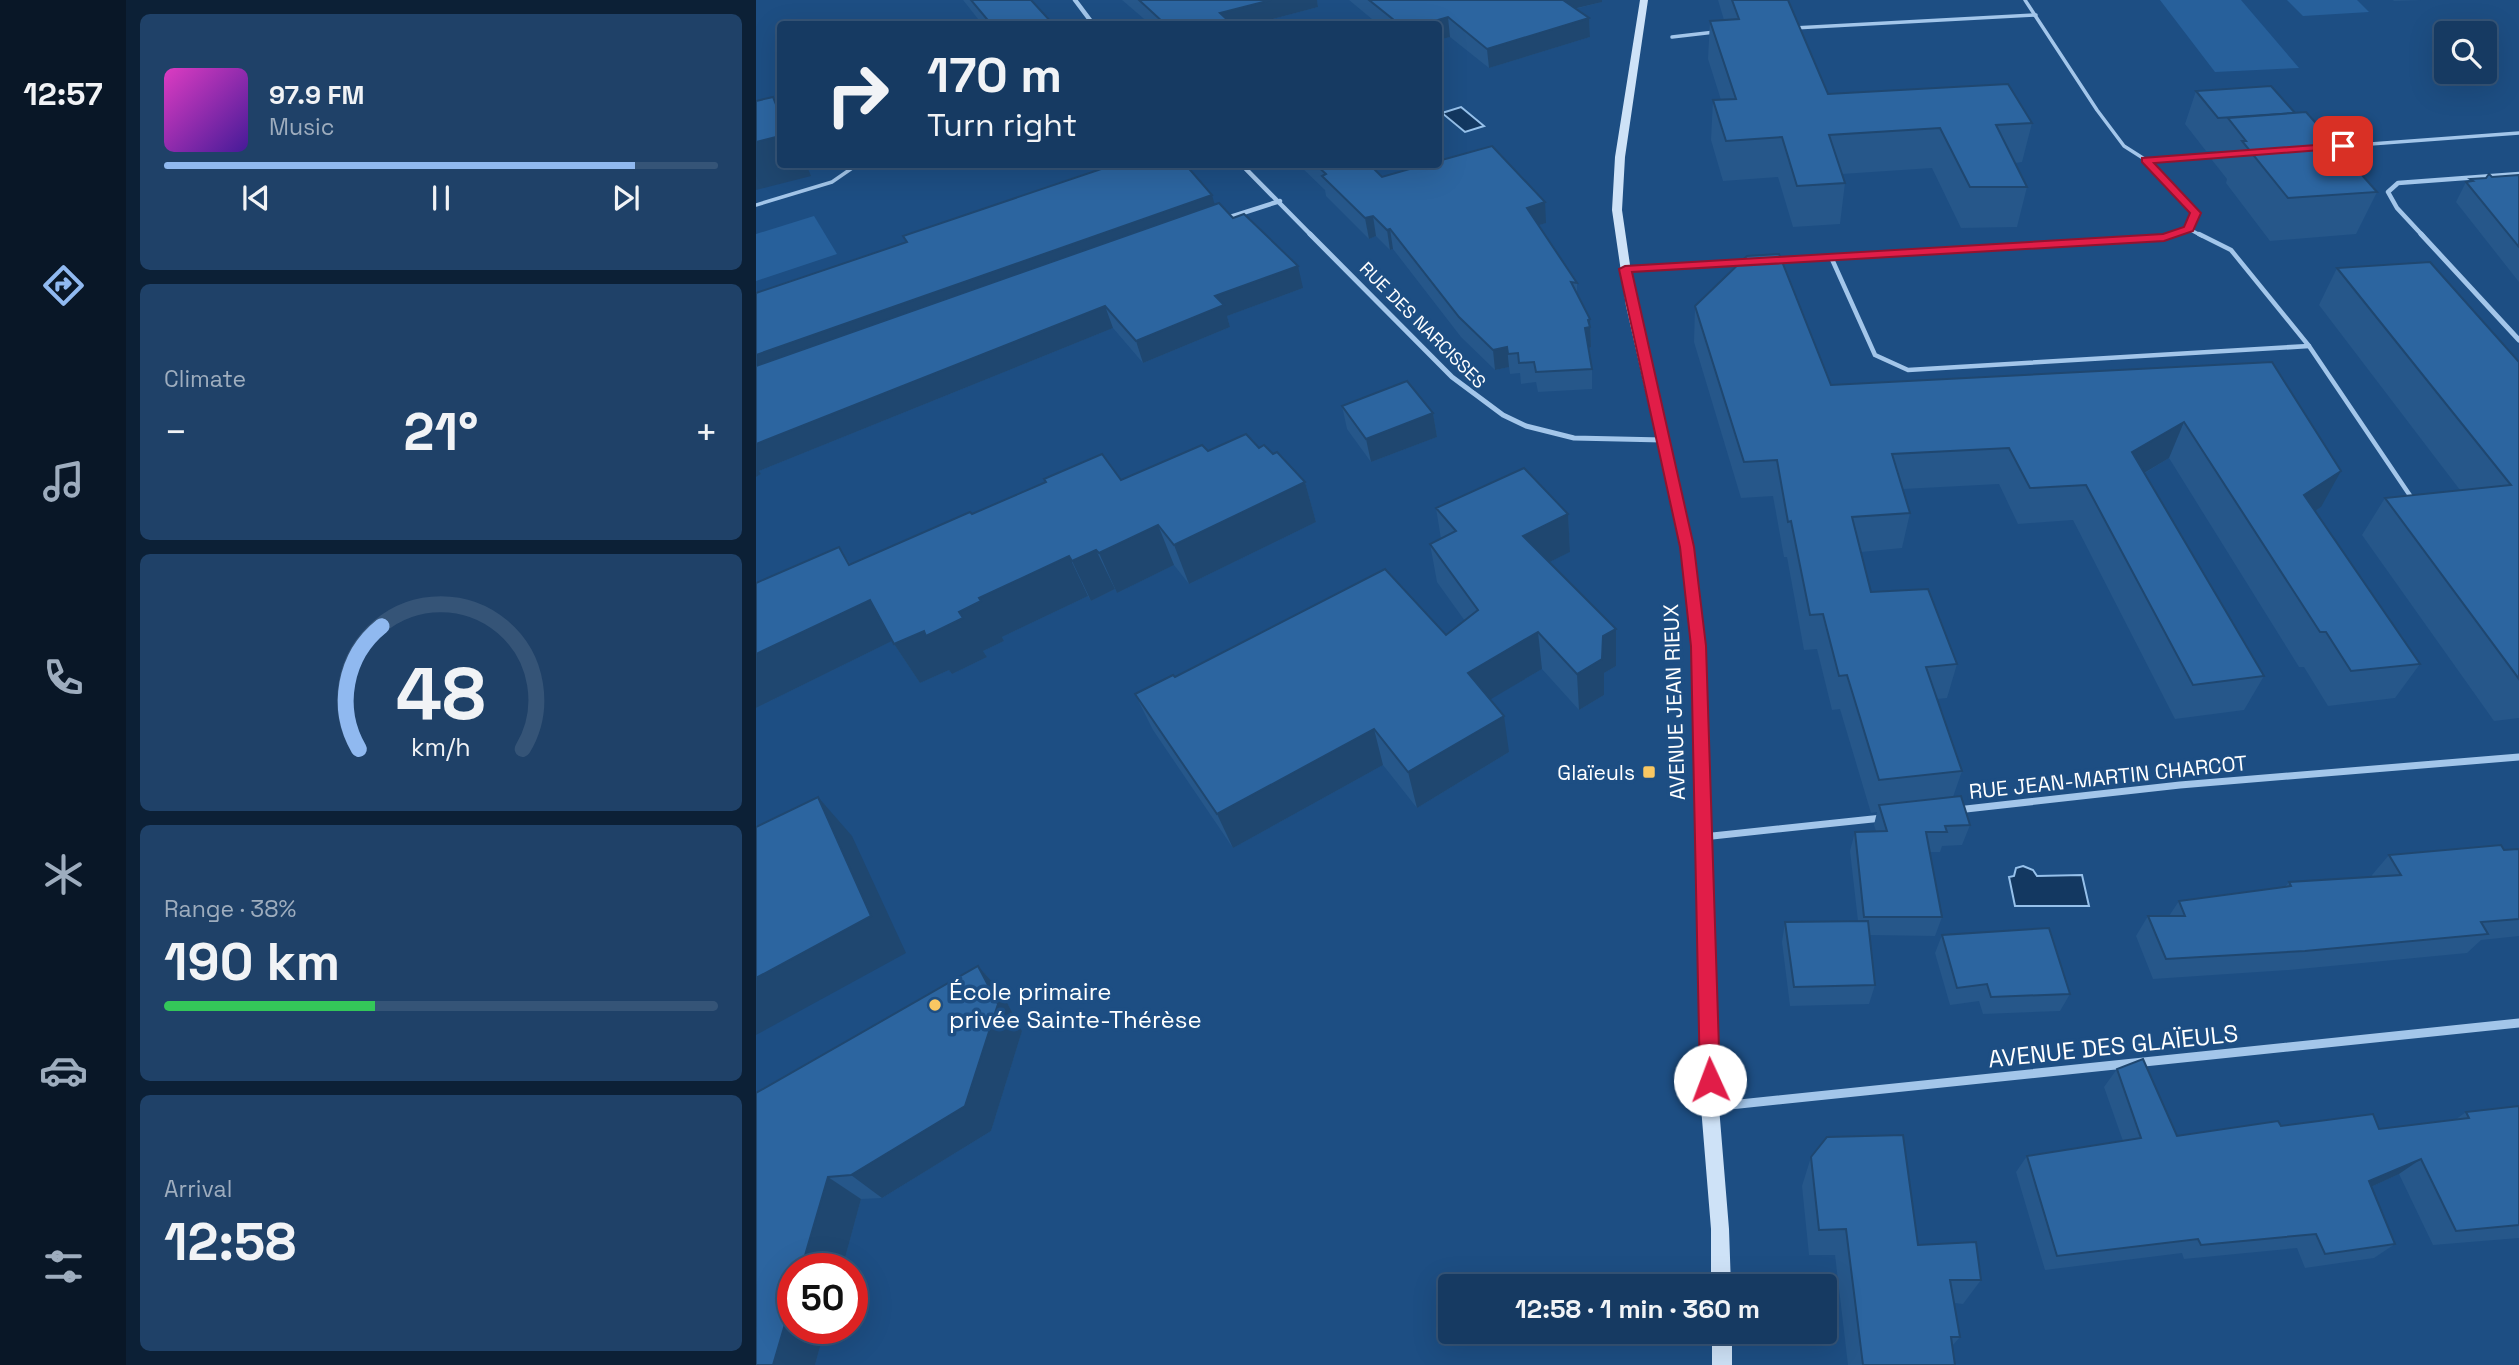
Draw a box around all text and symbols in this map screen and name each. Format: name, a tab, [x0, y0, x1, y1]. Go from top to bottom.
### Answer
map controls	[2434, 21, 2497, 84]
button: search	[2434, 21, 2497, 84]
text: 170 m	[927, 44, 1062, 106]
icon: right	[812, 49, 903, 140]
text: 12:57	[23, 74, 103, 114]
text: 97.9 FM	[269, 78, 364, 112]
text: Turn right	[927, 105, 1077, 145]
text: Music	[269, 112, 334, 142]
pin	[2313, 116, 2373, 176]
icon: arrive	[2324, 127, 2362, 165]
icon: previous	[237, 179, 275, 217]
icon: pause	[422, 179, 460, 217]
icon: next	[607, 179, 645, 217]
street label: RUE DES NARCISSES	[1355, 257, 1491, 393]
icon: directions	[39, 261, 88, 310]
text: Climate	[164, 364, 246, 394]
text: 21°	[404, 399, 478, 465]
text: −	[164, 408, 188, 456]
text: +	[694, 408, 718, 456]
icon: music	[39, 457, 88, 506]
street label: AVENUE JEAN RIEUX	[1657, 603, 1691, 801]
text: 48	[396, 647, 486, 740]
icon: phone	[39, 653, 88, 702]
text: km/h	[411, 730, 471, 762]
street label: RUE JEAN-MARTIN CHARCOT	[1968, 749, 2248, 805]
place label: Glaïeuls	[1557, 759, 1635, 786]
marker: Glaïeuls	[1641, 764, 1657, 780]
icon: climate	[39, 850, 88, 899]
text: Range · 38%	[164, 894, 296, 924]
text: 190 km	[164, 929, 340, 995]
place label: École primaire privée Sainte-Thérèse	[949, 976, 1202, 1035]
marker: École primaire privée Sainte-Thérèse	[927, 997, 943, 1013]
street label: AVENUE DES GLAÏEULS	[1986, 1017, 2240, 1075]
position arrow	[1673, 1043, 1747, 1117]
icon: car	[39, 1046, 88, 1095]
text: Arrival	[164, 1174, 232, 1204]
text: 12:58	[164, 1209, 296, 1275]
icon: filters	[39, 1242, 88, 1291]
speed limit sign: 50	[777, 1253, 868, 1344]
text: 12:58 · 1 min · 360 m	[1515, 1292, 1760, 1326]

